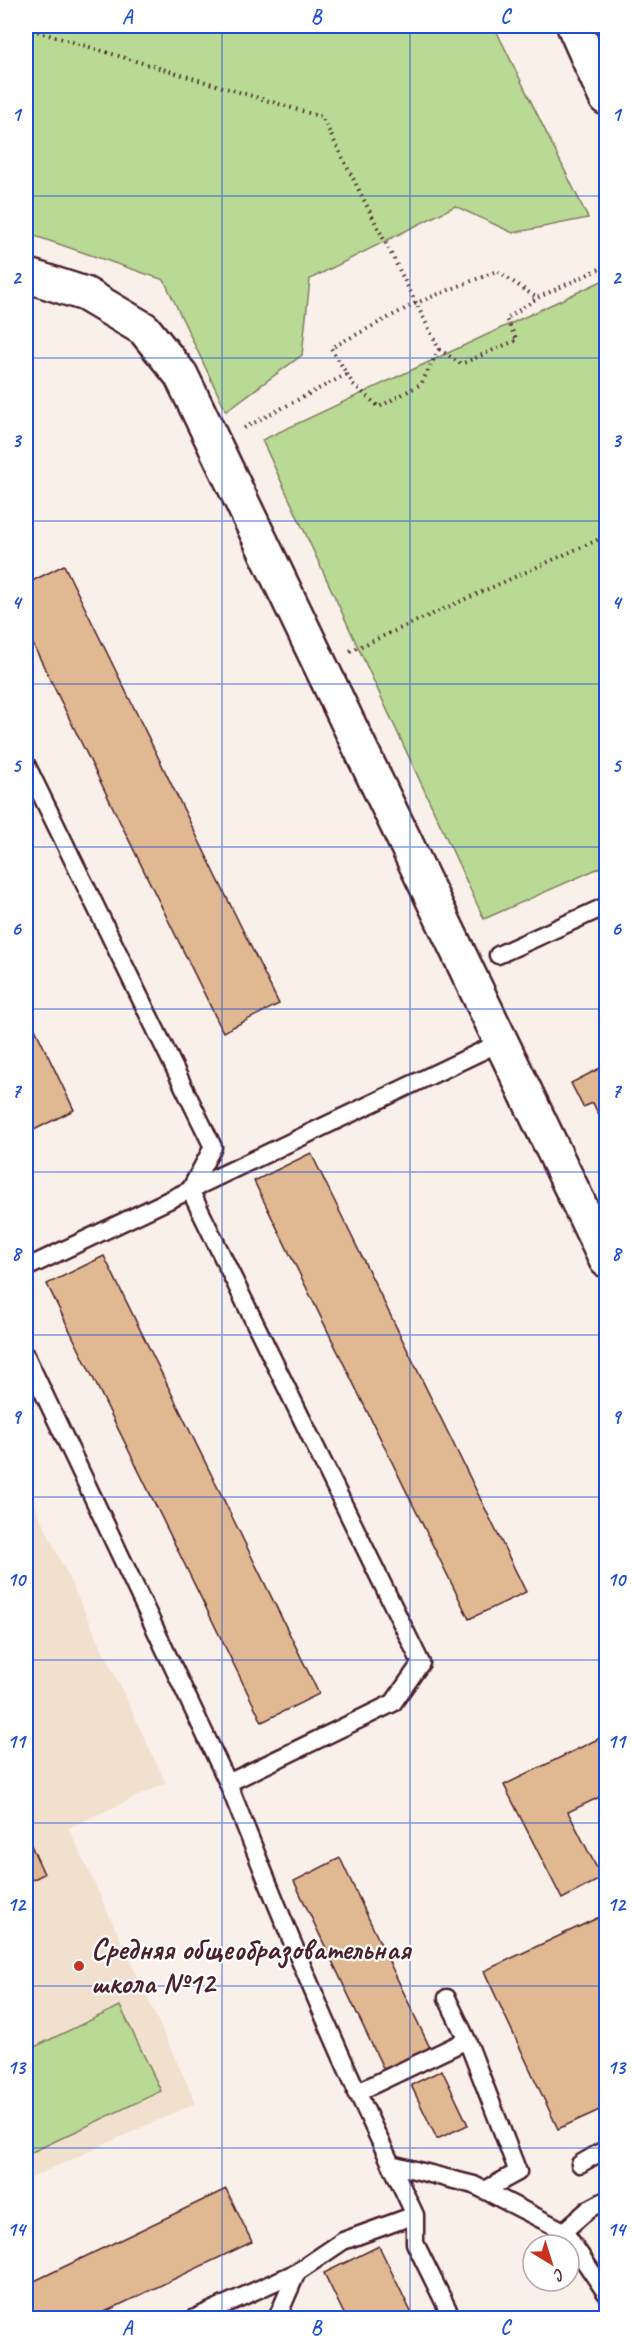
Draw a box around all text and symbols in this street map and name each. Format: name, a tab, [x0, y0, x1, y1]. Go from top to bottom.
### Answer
text: A	[122, 4, 134, 29]
text: B	[311, 4, 323, 29]
text: C	[500, 4, 512, 29]
text: 1	[12, 102, 23, 127]
text: 1	[612, 102, 623, 127]
text: 2	[12, 265, 23, 290]
text: 2	[612, 265, 623, 290]
text: 3	[12, 428, 23, 453]
text: 3	[612, 428, 623, 453]
text: 4	[12, 590, 24, 615]
text: 4	[612, 590, 624, 615]
text: 5	[12, 753, 23, 778]
text: 5	[612, 753, 623, 778]
text: 6	[11, 916, 22, 941]
text: 6	[611, 916, 622, 941]
text: 7	[12, 1078, 23, 1103]
text: 7	[612, 1078, 623, 1103]
text: 8	[12, 1241, 24, 1266]
text: 8	[612, 1241, 624, 1266]
text: 9	[12, 1404, 23, 1429]
text: 9	[612, 1404, 623, 1429]
text: 10	[7, 1567, 27, 1592]
text: 10	[607, 1567, 627, 1592]
text: 11	[7, 1729, 27, 1754]
text: 11	[607, 1729, 627, 1754]
text: 12	[7, 1892, 27, 1917]
text: 12	[607, 1892, 627, 1917]
place label: Средняя общеобразовательная школа №12	[91, 1930, 413, 2002]
marker: Средняя общеобразовательная школа №12	[72, 1959, 86, 1973]
text: 13	[7, 2055, 27, 2080]
text: 13	[607, 2055, 627, 2080]
text: 14	[7, 2217, 28, 2242]
text: 14	[607, 2217, 628, 2242]
north arrow	[521, 2233, 581, 2293]
text: С	[549, 2264, 569, 2286]
text: A	[122, 2315, 134, 2340]
text: B	[311, 2315, 323, 2340]
text: C	[500, 2315, 512, 2340]

